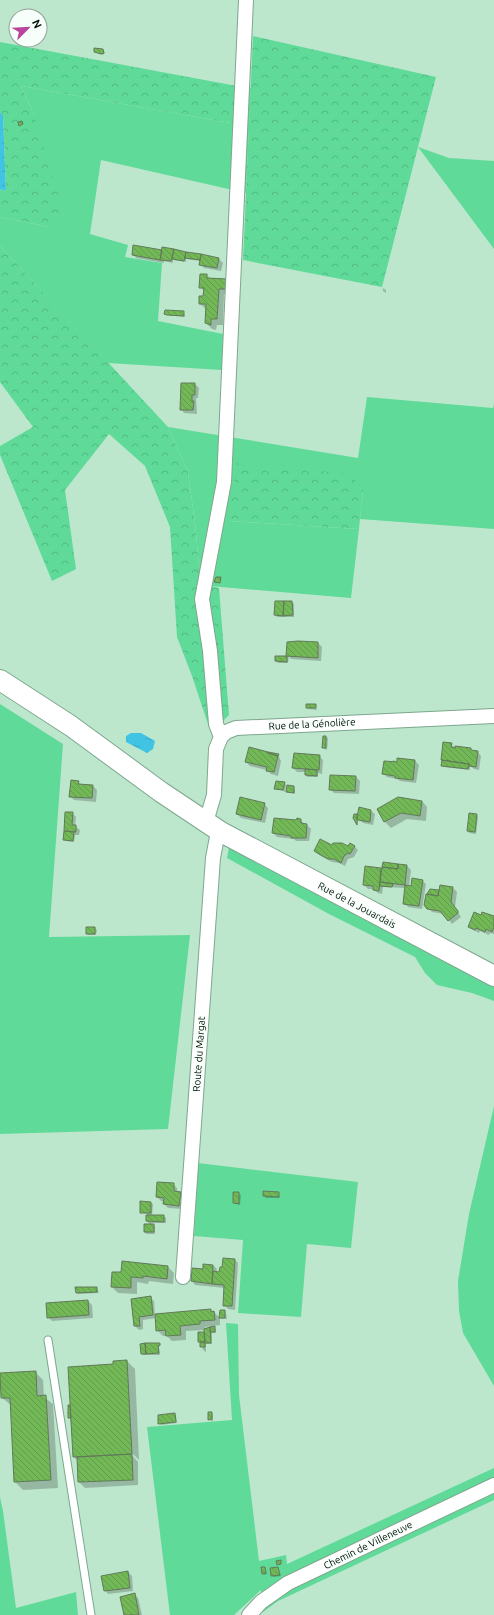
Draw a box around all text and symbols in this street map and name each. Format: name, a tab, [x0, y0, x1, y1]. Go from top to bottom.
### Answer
north arrow	[8, 8, 48, 48]
text: N	[30, 18, 44, 30]
street label: Rue de la Génolière	[268, 716, 356, 732]
street label: Rue de la Jouardais	[316, 880, 398, 930]
street label: Route du Margat	[191, 1016, 207, 1092]
street label: Chemin de Villeneuve	[322, 1519, 414, 1571]

